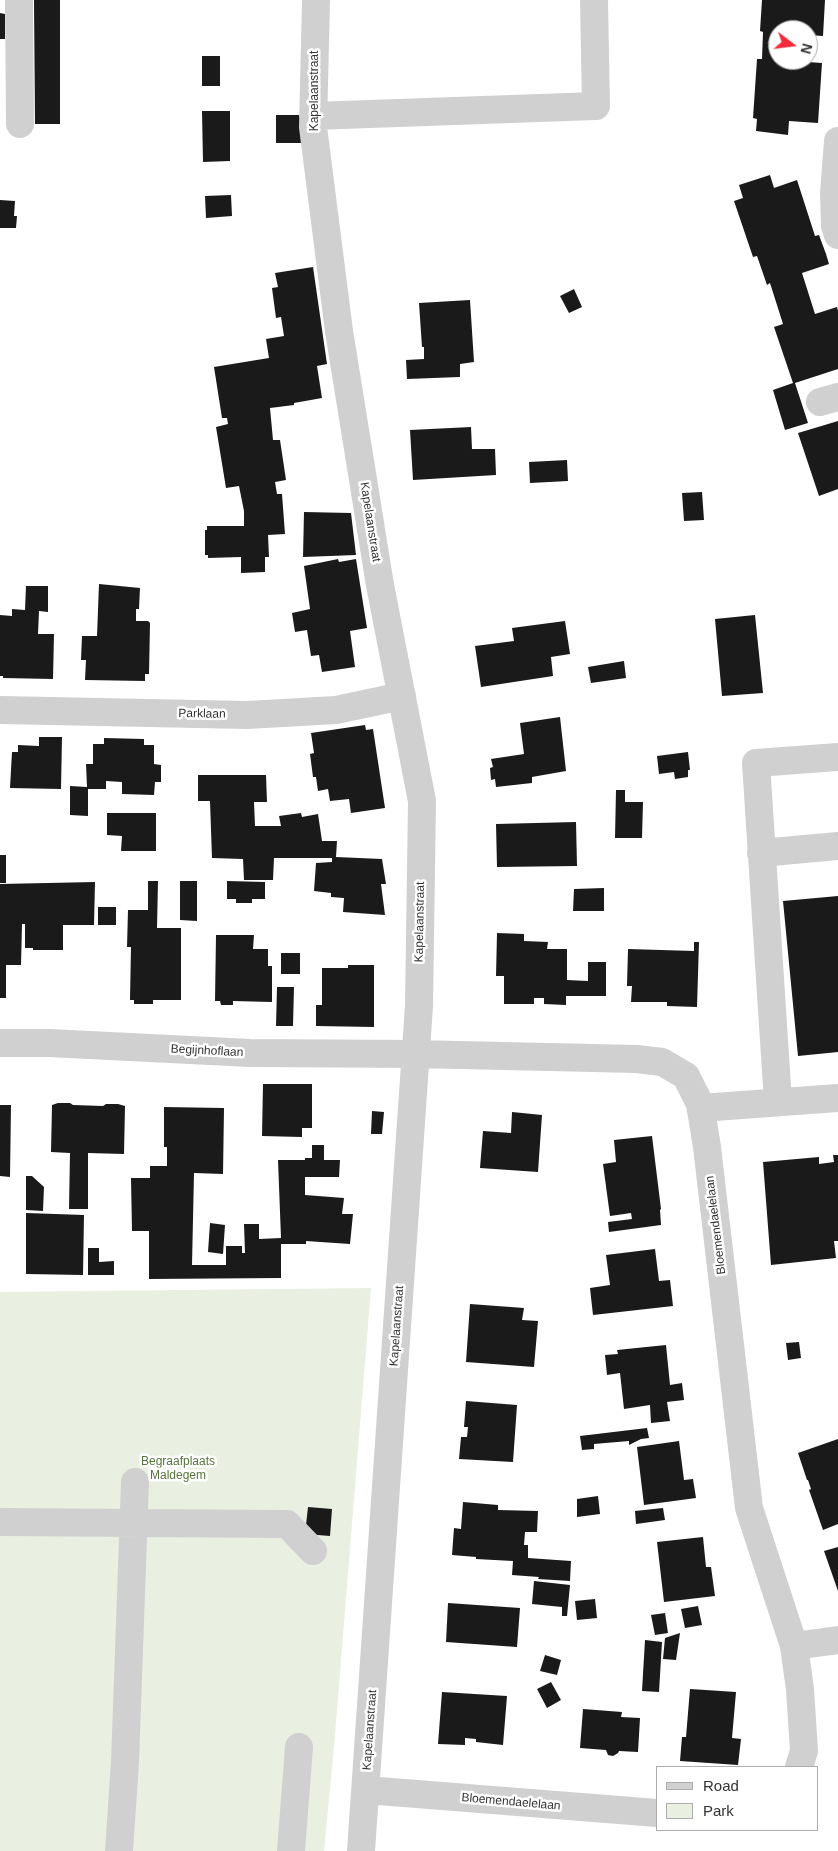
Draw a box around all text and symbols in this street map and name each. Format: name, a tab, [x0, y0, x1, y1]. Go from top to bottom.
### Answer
north arrow	[768, 20, 818, 70]
text: N	[797, 42, 816, 56]
street label: Kapelaanstraat	[308, 51, 322, 131]
street label: Kapelaanstraat	[357, 481, 383, 563]
street label: Parklaan	[178, 706, 226, 722]
street label: Kapelaanstraat	[412, 882, 428, 962]
street label: Begijnhoflaan	[170, 1042, 244, 1060]
street label: Bloemendaelelaan	[703, 1175, 729, 1275]
street label: Kapelaanstraat	[387, 1285, 407, 1367]
park label: Begraafplaats Maldegem	[141, 1455, 215, 1483]
street label: Kapelaanstraat	[360, 1689, 380, 1771]
legend	[656, 1766, 818, 1831]
text: Road	[703, 1777, 739, 1794]
street label: Bloemendaelelaan	[461, 1790, 561, 1814]
text: Park	[703, 1802, 734, 1819]

